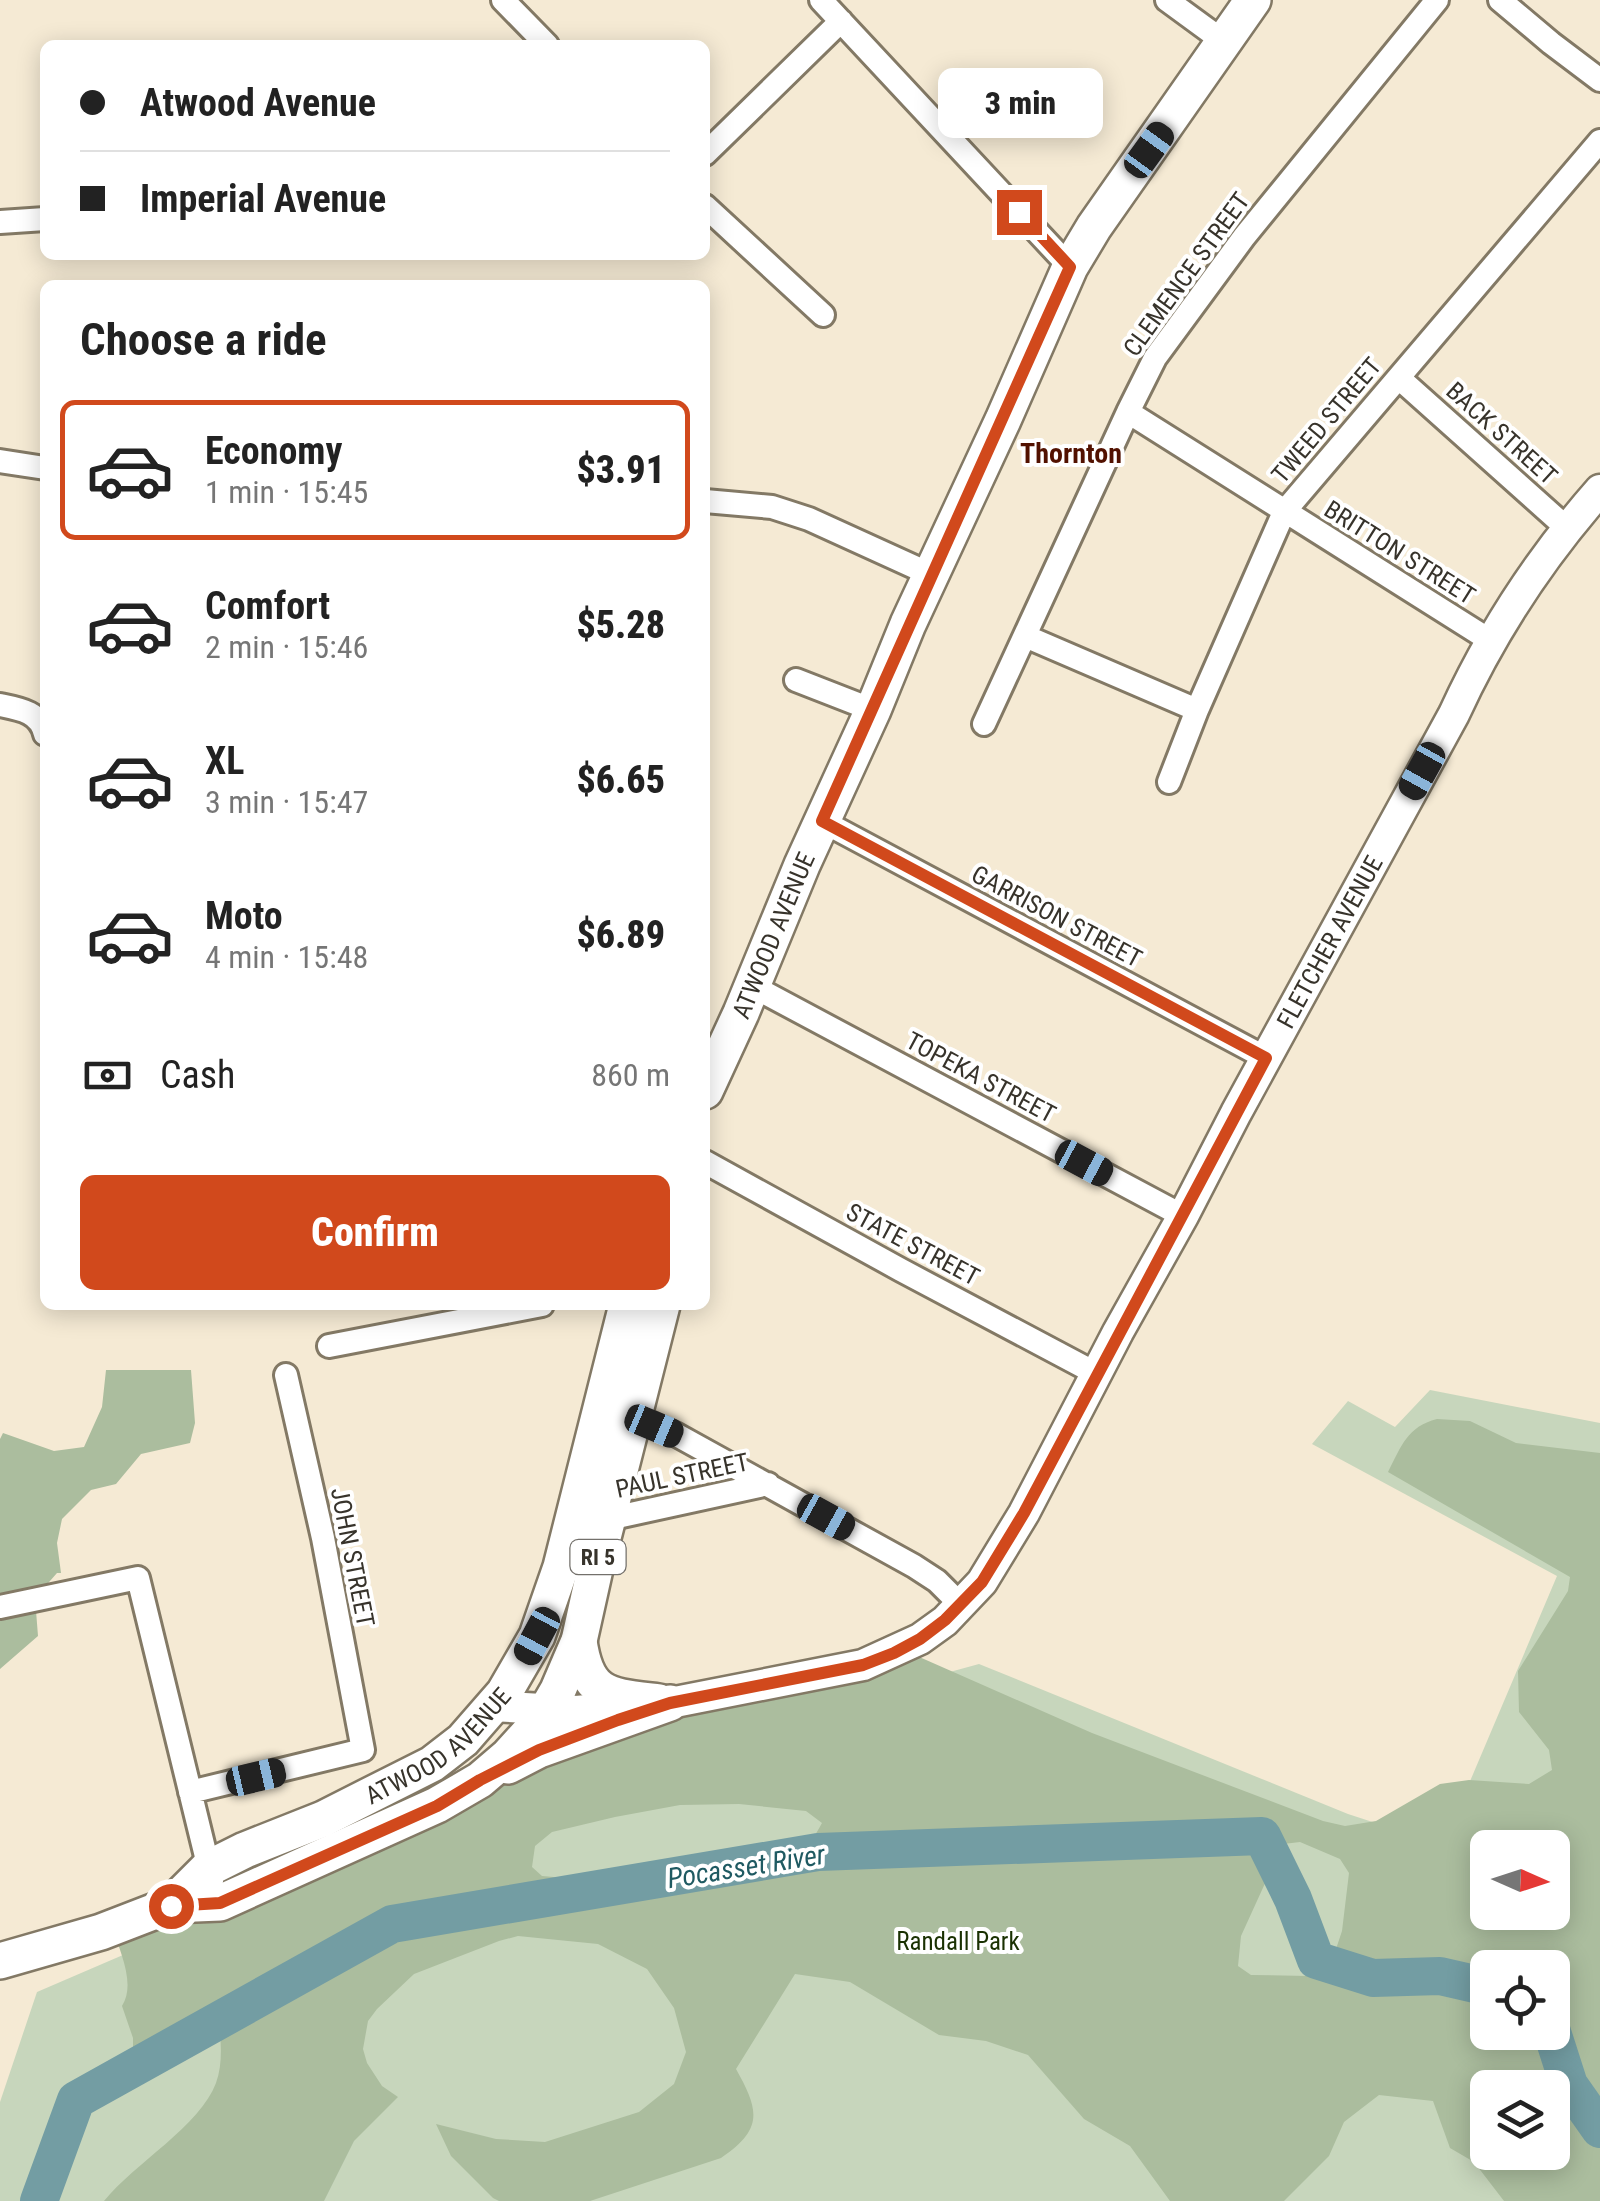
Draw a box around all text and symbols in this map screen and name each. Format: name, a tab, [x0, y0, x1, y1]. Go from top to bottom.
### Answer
callout: 3 min	[936, 67, 1102, 137]
text: Atwood Avenue	[140, 81, 376, 125]
text: 3 min	[985, 84, 1056, 122]
car	[1119, 117, 1179, 183]
text: Imperial Avenue	[140, 177, 386, 221]
street label: CLEMENCE STREET	[1117, 187, 1255, 362]
route end	[997, 190, 1042, 235]
text: Choose a ride	[80, 313, 327, 366]
street label: TWEED STREET	[1266, 352, 1387, 489]
street label: BACK STREET	[1440, 376, 1563, 491]
icon: car	[85, 425, 175, 515]
text: Economy	[205, 429, 342, 473]
district label: Thornton	[1020, 437, 1122, 470]
text: $3.91	[576, 448, 665, 492]
text: 1 min · 15:45	[205, 473, 368, 511]
street label: BRITTON STREET	[1319, 494, 1480, 610]
icon: car	[85, 580, 175, 670]
text: Comfort	[205, 584, 330, 628]
text: $5.28	[576, 603, 665, 647]
text: 2 min · 15:46	[205, 628, 368, 666]
icon: car	[85, 735, 175, 825]
car	[1394, 737, 1450, 805]
text: XL	[205, 739, 244, 783]
text: $6.65	[576, 758, 665, 802]
text: 3 min · 15:47	[205, 783, 368, 821]
street label: ATWOOD AVENUE	[726, 848, 821, 1023]
street label: FLETCHER AVENUE	[1271, 851, 1389, 1033]
street label: GARRISON STREET	[967, 859, 1147, 974]
icon: car	[85, 890, 175, 980]
text: Moto	[205, 894, 283, 938]
text: $6.89	[576, 913, 665, 957]
text: 4 min · 15:48	[205, 938, 368, 976]
street label: TOPEKA STREET	[901, 1026, 1060, 1129]
icon: cash	[80, 1048, 135, 1103]
text: Cash	[160, 1053, 235, 1097]
text: 860 m	[591, 1056, 670, 1094]
car	[1050, 1136, 1118, 1190]
button: Confirm	[80, 1175, 670, 1290]
street label: STATE STREET	[841, 1197, 984, 1292]
car	[621, 1400, 687, 1452]
street label: PAUL STREET	[613, 1447, 751, 1504]
street label: JOHN STREET	[325, 1485, 380, 1629]
car	[792, 1489, 860, 1545]
road number: RI 5	[570, 1540, 626, 1574]
car	[510, 1602, 564, 1670]
street label: ATWOOD AVENUE	[361, 1682, 517, 1810]
car	[223, 1756, 289, 1798]
north arrow	[1470, 1830, 1570, 1930]
map controls	[1470, 1830, 1570, 2170]
water label: Pocasset River	[665, 1838, 828, 1895]
route start	[149, 1884, 194, 1929]
park label: Randall Park	[896, 1927, 1020, 1956]
button: locate	[1470, 1950, 1570, 2050]
button: layers	[1470, 2070, 1570, 2170]

